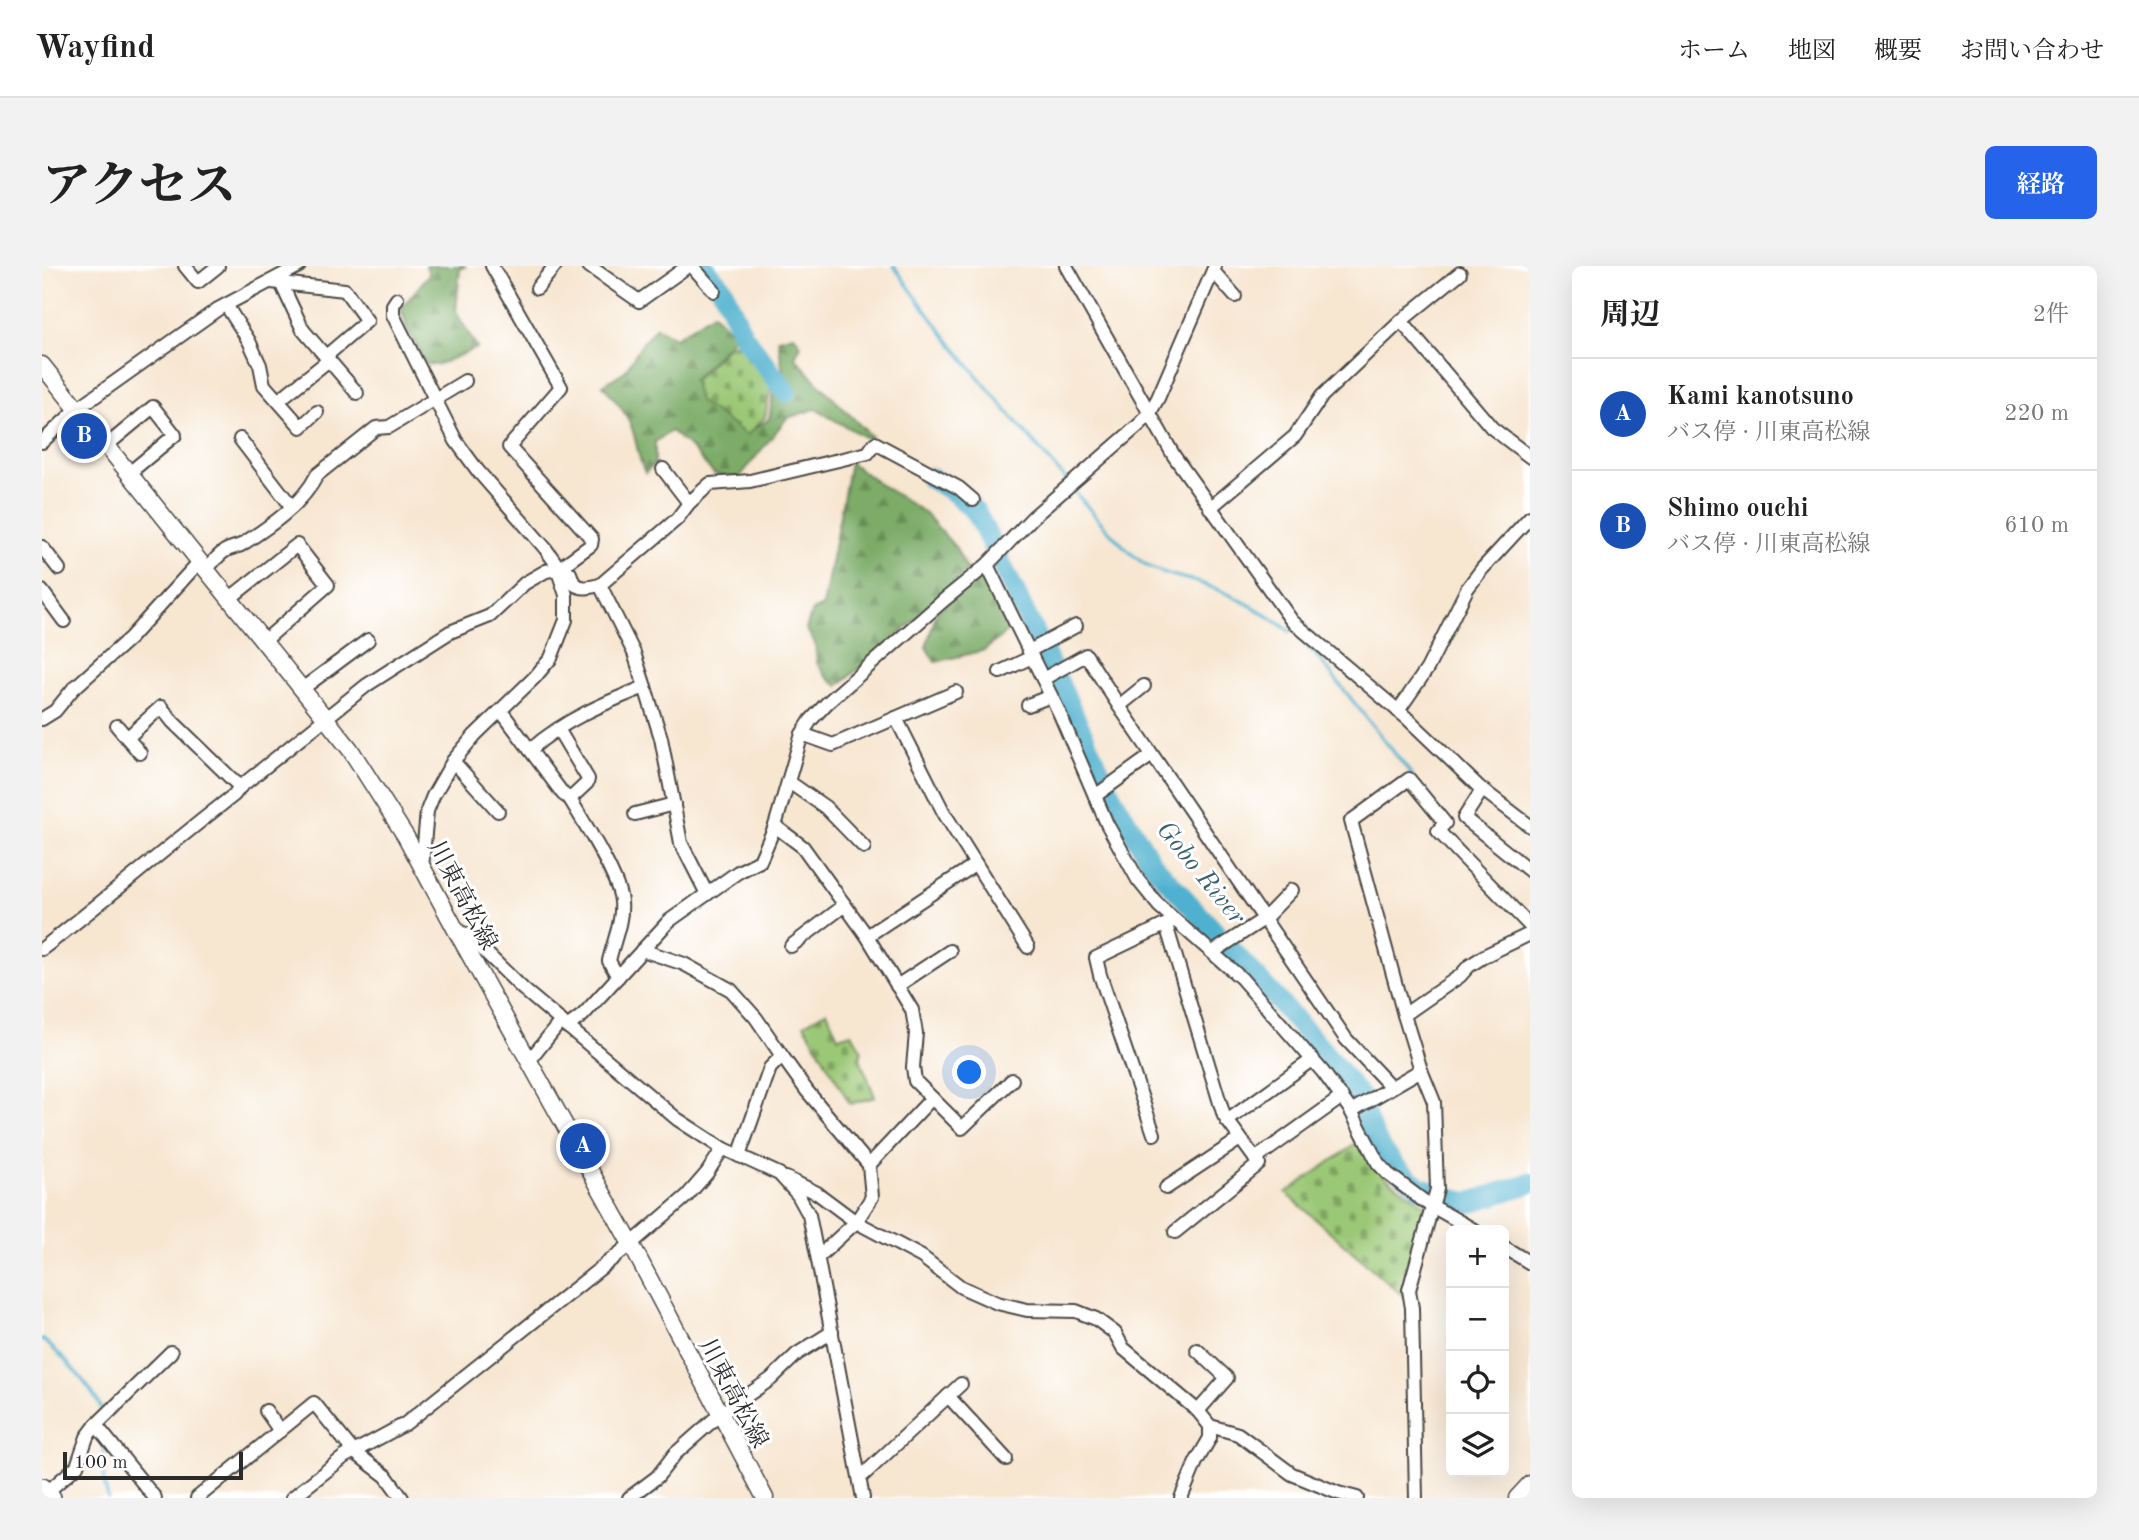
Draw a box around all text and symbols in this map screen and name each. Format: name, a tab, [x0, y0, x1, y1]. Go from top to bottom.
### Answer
text: Wayfind	[35, 32, 155, 65]
text: ホーム	[1678, 40, 1750, 64]
text: 地図	[1788, 40, 1836, 64]
text: 概要	[1874, 40, 1922, 64]
text: お問い合わせ	[1960, 40, 2104, 64]
button: 経路	[1985, 146, 2097, 219]
text: アクセス	[42, 164, 237, 213]
text: 周辺	[1600, 301, 1660, 331]
text: 2件	[2033, 303, 2069, 326]
text: Kami kanotsuno	[1667, 384, 1854, 410]
text: A	[1614, 402, 1632, 425]
text: 220 m	[2004, 402, 2069, 425]
pin: B	[61, 410, 107, 462]
text: バス停 · 川東高松線	[1667, 421, 1870, 444]
text: Shimo ouchi	[1667, 496, 1808, 522]
text: B	[1615, 514, 1631, 537]
text: 610 m	[2004, 514, 2069, 537]
text: バス停 · 川東高松線	[1667, 533, 1870, 556]
water label: Gobo River	[1151, 817, 1250, 930]
street label: 川東高松線	[422, 836, 503, 955]
your location	[952, 1055, 986, 1089]
pin: A	[560, 1120, 606, 1172]
map controls	[1446, 1225, 1509, 1477]
button: +	[1446, 1225, 1509, 1288]
button: −	[1446, 1288, 1509, 1351]
street label: 川東高松線	[693, 1334, 774, 1453]
button: locate	[1446, 1351, 1509, 1414]
button: layers	[1446, 1414, 1509, 1477]
scale bar	[63, 1449, 243, 1481]
text: 100 m	[74, 1454, 127, 1473]

